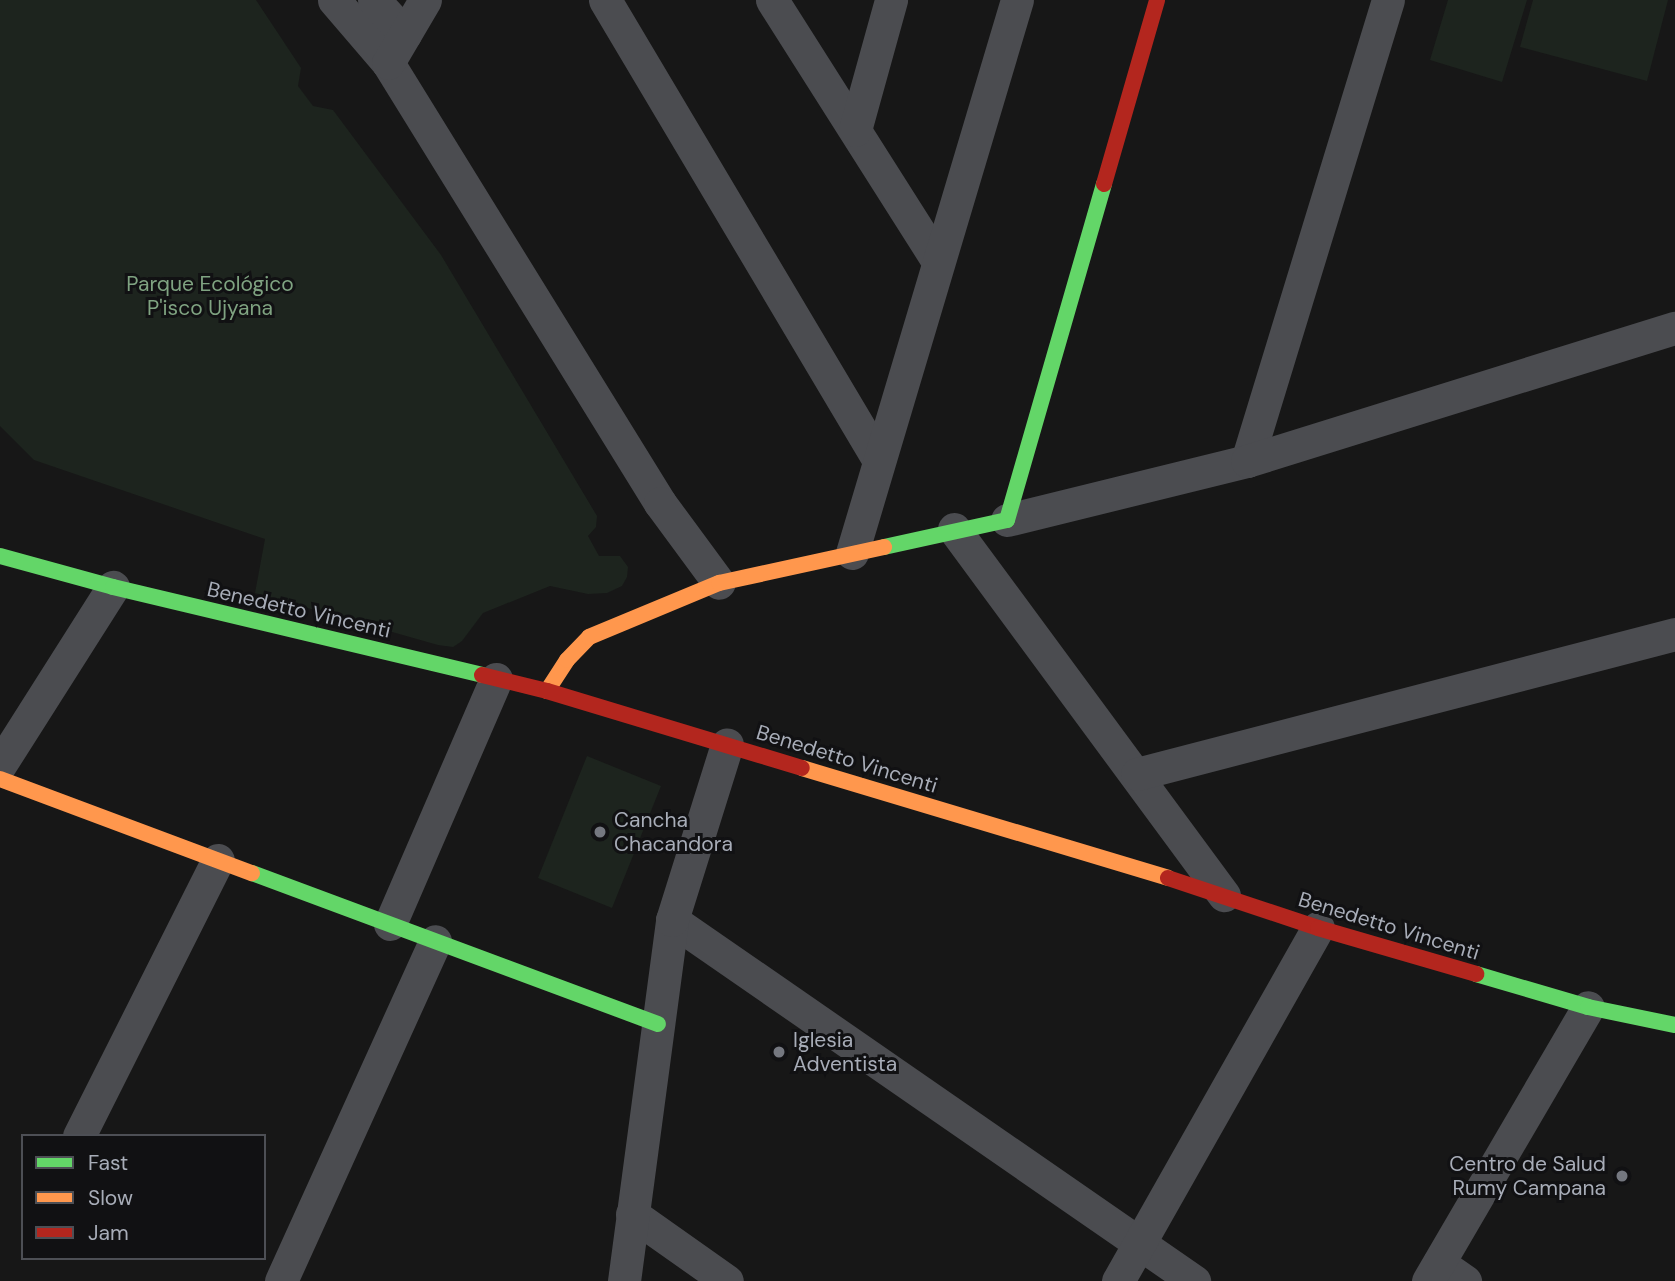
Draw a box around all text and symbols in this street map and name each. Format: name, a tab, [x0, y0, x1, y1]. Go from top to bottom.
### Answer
park label: Parque Ecológico P'isco Ujyana	[126, 271, 294, 321]
street label: Benedetto Vincenti	[205, 577, 393, 643]
street label: Benedetto Vincenti	[753, 719, 941, 799]
place label: Cancha Chacandora	[614, 807, 733, 857]
marker: Cancha Chacandora	[592, 824, 608, 840]
street label: Benedetto Vincenti	[1295, 886, 1483, 966]
place label: Iglesia Adventista	[793, 1027, 897, 1077]
marker: Iglesia Adventista	[771, 1044, 787, 1060]
legend	[21, 1134, 266, 1260]
text: Fast	[88, 1149, 128, 1177]
place label: Centro de Salud Rumy Campana	[1449, 1151, 1606, 1201]
marker: Centro de Salud Rumy Campana	[1612, 1166, 1632, 1186]
text: Slow	[88, 1184, 133, 1212]
text: Jam	[88, 1219, 129, 1247]

